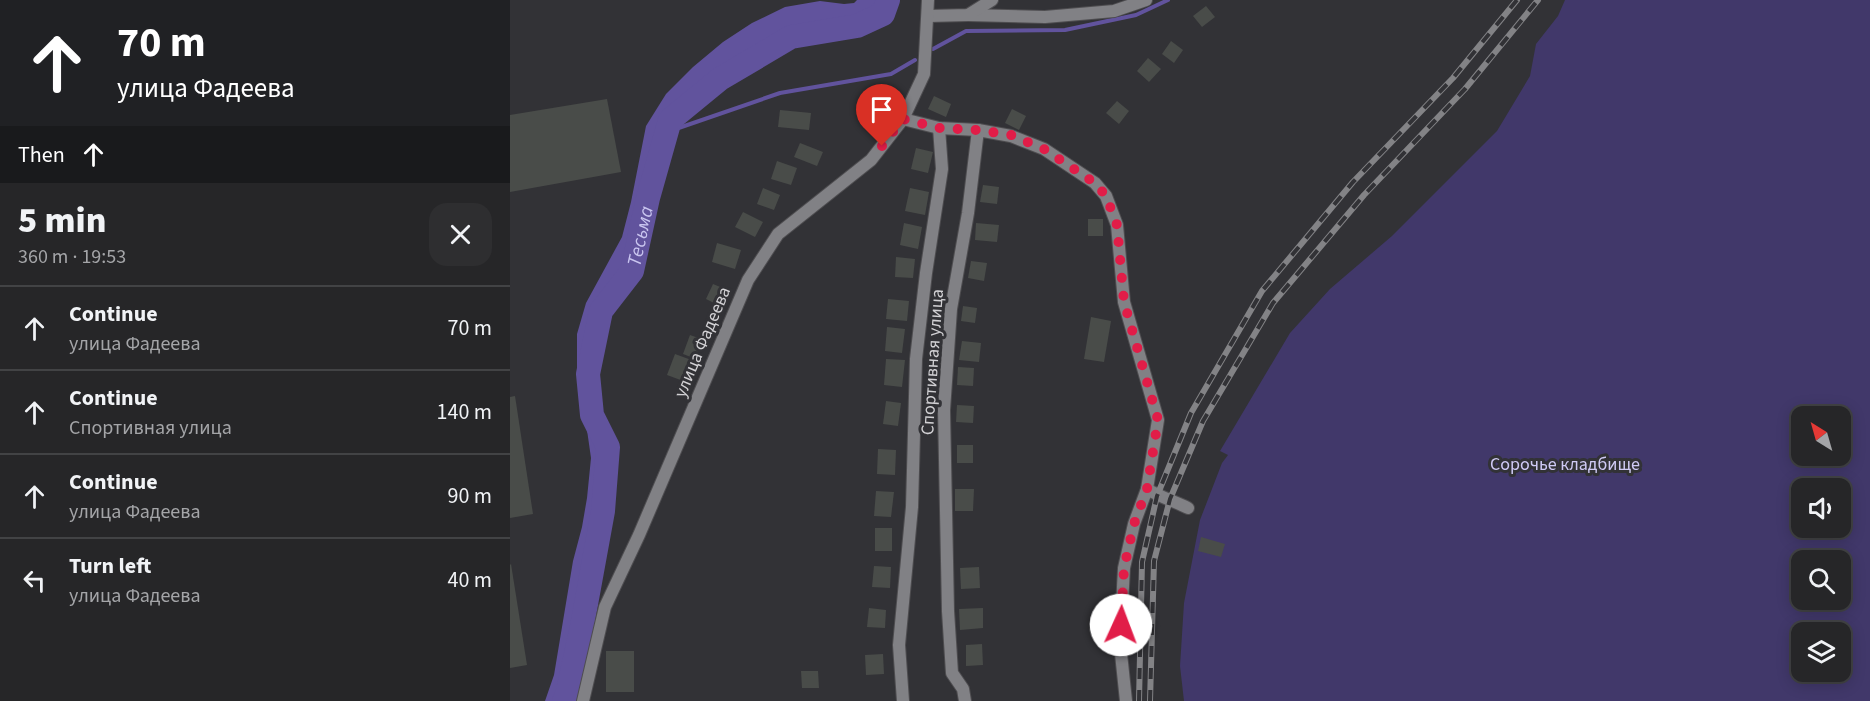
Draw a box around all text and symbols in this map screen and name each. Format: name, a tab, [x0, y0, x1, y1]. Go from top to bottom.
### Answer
text: 70 m	[117, 13, 206, 73]
icon: ahead	[18, 24, 96, 102]
text: улица Фадеева	[117, 69, 295, 108]
pin	[856, 84, 907, 146]
icon: arrive	[865, 93, 898, 126]
icon: ahead	[77, 138, 110, 171]
text: Then	[18, 139, 65, 171]
text: 5 min	[18, 195, 106, 246]
button: close	[429, 203, 492, 266]
water label: Тесьма	[620, 203, 661, 269]
text: 360 m · 19:53	[18, 243, 126, 271]
street label: улица Фадеева	[668, 283, 737, 402]
street label: Спортивная улица	[915, 288, 950, 436]
text: Continue	[69, 298, 158, 330]
icon: ahead	[18, 312, 51, 345]
text: 70 m	[447, 312, 492, 344]
text: улица Фадеева	[69, 330, 201, 358]
text: Continue	[69, 382, 158, 414]
icon: ahead	[18, 396, 51, 429]
text: 140 m	[437, 396, 492, 428]
north arrow	[1791, 406, 1851, 466]
map controls	[1791, 406, 1851, 682]
text: Спортивная улица	[69, 414, 232, 442]
park label: Сорочье кладбище	[1490, 452, 1640, 477]
text: Continue	[69, 466, 158, 498]
button: sound	[1791, 478, 1851, 538]
icon: ahead	[18, 480, 51, 513]
text: 90 m	[447, 480, 492, 512]
text: улица Фадеева	[69, 498, 201, 526]
text: Turn left	[69, 550, 151, 582]
button: search	[1791, 550, 1851, 610]
icon: left	[18, 564, 51, 597]
text: 40 m	[447, 564, 492, 596]
text: улица Фадеева	[69, 582, 201, 610]
position arrow	[1089, 593, 1153, 657]
button: layers	[1791, 622, 1851, 682]

